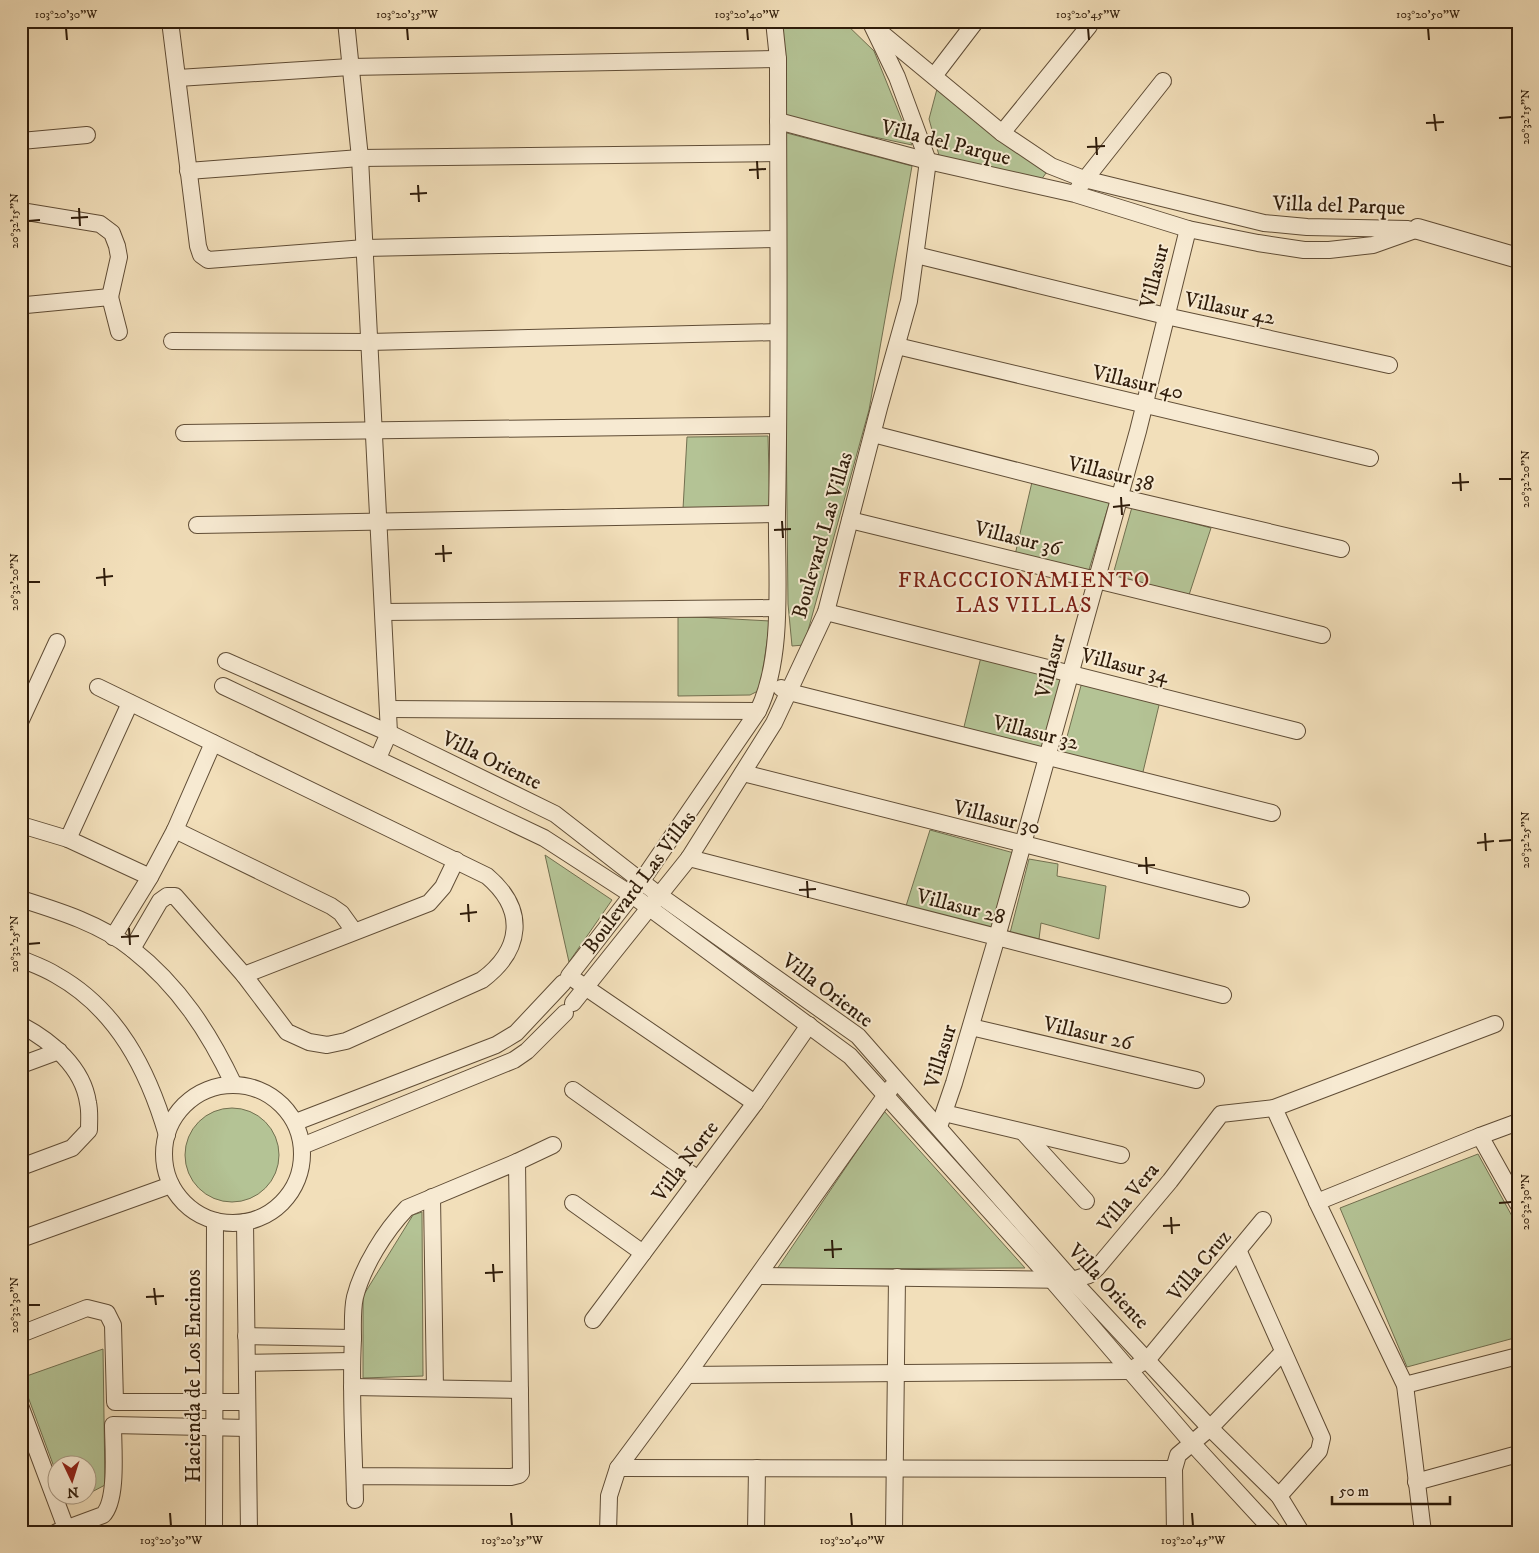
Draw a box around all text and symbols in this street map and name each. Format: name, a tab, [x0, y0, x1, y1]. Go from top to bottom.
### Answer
text: 103°20'30"W	[35, 7, 98, 22]
text: 103°20'35"W	[376, 7, 439, 22]
text: 103°20'40"W	[715, 7, 780, 22]
text: 103°20'45"W	[1056, 7, 1121, 22]
text: 103°20'50"W	[1396, 7, 1461, 22]
text: 20°32'15"N	[1518, 89, 1533, 145]
street label: Villa del Parque	[877, 114, 1014, 172]
street label: Villa del Parque	[1271, 191, 1406, 221]
text: 20°32'15"N	[7, 193, 22, 249]
street label: Villasur	[1134, 241, 1175, 312]
street label: Villasur 42	[1181, 286, 1278, 331]
street label: Villasur 40	[1089, 360, 1186, 406]
street label: Boulevard Las Villas	[787, 449, 859, 622]
street label: Villasur 38	[1064, 450, 1157, 497]
text: 20°32'20"N	[1518, 450, 1533, 508]
street label: Villasur 36	[971, 515, 1065, 563]
text: 20°32'20"N	[7, 553, 22, 611]
district label: FRACCCIONAMIENTO LAS VILLAS	[898, 567, 1150, 619]
street label: Villasur	[1030, 631, 1072, 702]
street label: Villasur 34	[1077, 642, 1172, 690]
street label: Villasur 32	[989, 710, 1082, 756]
street label: Villa Oriente	[437, 725, 546, 796]
street label: Villasur 30	[950, 794, 1043, 841]
street label: Boulevard Las Villas	[578, 806, 702, 959]
text: 20°32'25"N	[1518, 811, 1533, 869]
street label: Villasur 28	[913, 883, 1008, 931]
text: 20°32'25"N	[7, 915, 22, 973]
street label: Villa Oriente	[776, 947, 878, 1034]
street label: Villasur 26	[1040, 1011, 1136, 1057]
street label: Villasur	[919, 1021, 963, 1092]
street label: Villa Norte	[646, 1116, 725, 1208]
street label: Villa Vera	[1092, 1158, 1165, 1238]
text: 20°32'30"N	[1518, 1174, 1533, 1230]
street label: Villa Cruz	[1162, 1225, 1237, 1308]
street label: Villa Oriente	[1061, 1238, 1155, 1335]
street label: Hacienda de Los Encinos	[181, 1269, 207, 1483]
text: 20°32'30"N	[7, 1277, 22, 1333]
north arrow	[48, 1456, 98, 1506]
scale bar	[1332, 1473, 1449, 1505]
text: 50 m	[1339, 1482, 1369, 1501]
text: N	[66, 1483, 79, 1501]
text: 103°20'30"W	[140, 1533, 203, 1548]
text: 103°20'35"W	[481, 1533, 544, 1548]
text: 103°20'40"W	[820, 1533, 885, 1548]
text: 103°20'45"W	[1161, 1533, 1226, 1548]

